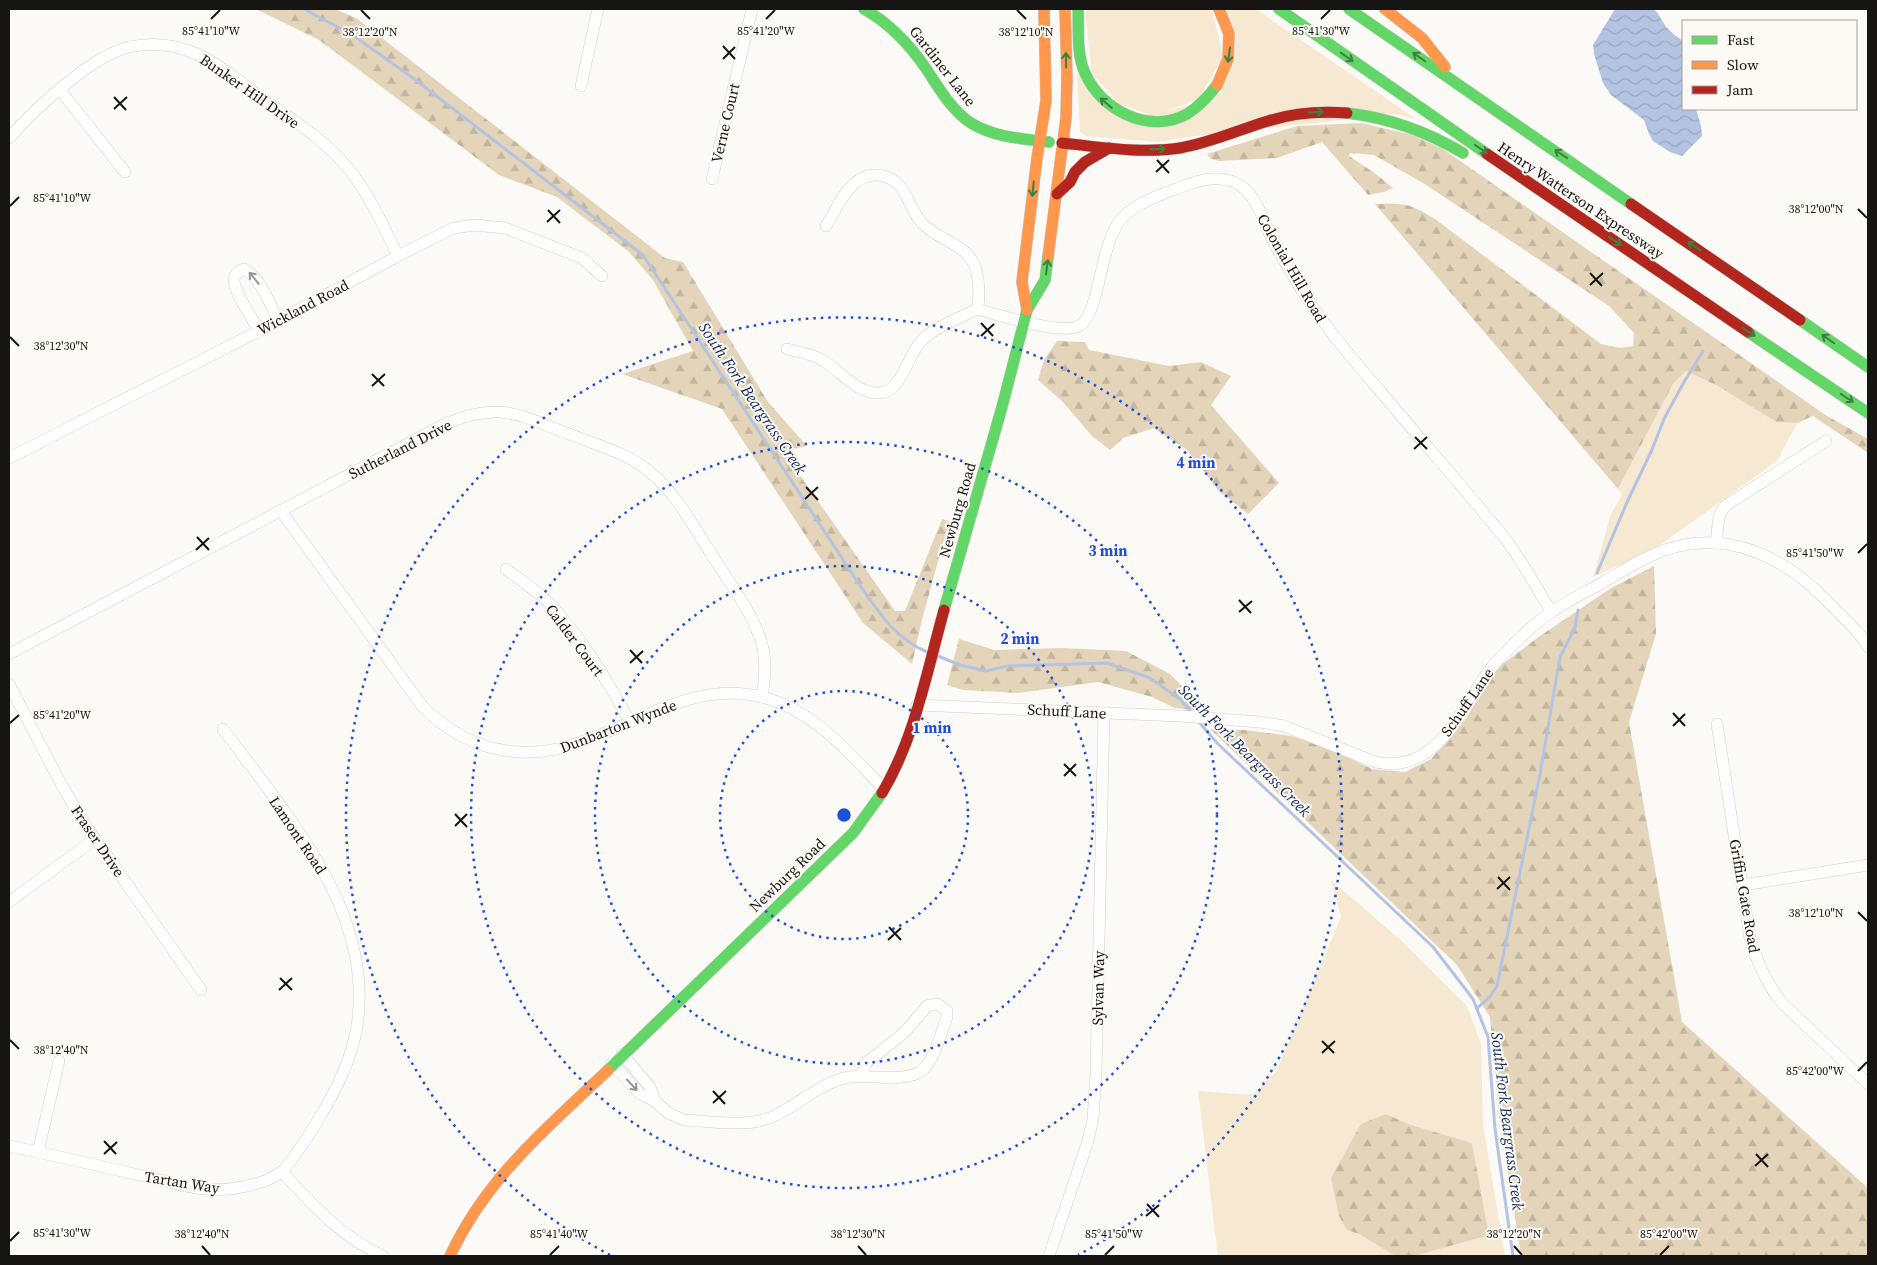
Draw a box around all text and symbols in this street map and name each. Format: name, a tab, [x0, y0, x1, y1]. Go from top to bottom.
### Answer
legend	[1682, 20, 1857, 110]
street label: Gardiner Lane	[905, 21, 981, 111]
text: 85°41'10"W	[182, 23, 240, 39]
text: 85°41'20"W	[737, 23, 795, 39]
text: 85°41'30"W	[1292, 23, 1350, 39]
text: 38°12'20"N	[342, 24, 398, 40]
text: 38°12'10"N	[998, 24, 1054, 40]
text: Fast	[1727, 29, 1754, 50]
one-way arrow	[1224, 47, 1234, 63]
street label: Bunker Hill Drive	[196, 49, 304, 133]
one-way arrow	[1061, 52, 1071, 68]
one-way arrow	[1340, 52, 1354, 62]
one-way arrow	[1412, 52, 1426, 62]
text: Slow	[1727, 54, 1759, 75]
text: Jam	[1726, 79, 1754, 100]
street label: Verne Court	[706, 81, 744, 165]
one-way arrow	[1100, 97, 1113, 108]
one-way arrow	[1307, 108, 1323, 117]
street label: Henry Watterson Expressway	[1494, 136, 1668, 264]
one-way arrow	[1474, 144, 1488, 154]
one-way arrow	[1150, 145, 1166, 154]
one-way arrow	[1554, 149, 1568, 159]
one-way arrow	[1028, 181, 1038, 197]
text: 85°41'10"W	[33, 190, 91, 206]
text: 38°12'00"N	[1788, 201, 1844, 217]
street label: Colonial Hill Road	[1252, 210, 1332, 327]
one-way arrow	[1607, 237, 1621, 247]
one-way arrow	[1688, 241, 1702, 251]
one-way arrow	[1042, 259, 1052, 275]
one-way arrow	[249, 272, 260, 285]
street label: Wickland Road	[254, 274, 353, 340]
water label: South Fork Beargrass Creek	[694, 318, 812, 479]
one-way arrow	[1742, 327, 1756, 338]
one-way arrow	[1821, 334, 1835, 344]
text: 38°12'30"N	[33, 338, 89, 354]
one-way arrow	[1840, 393, 1854, 403]
street label: Sutherland Drive	[345, 414, 455, 484]
text: 4 min	[1177, 452, 1215, 473]
street label: Newburg Road	[933, 459, 981, 560]
text: 3 min	[1089, 540, 1127, 561]
text: 85°41'50"W	[1786, 545, 1844, 561]
street label: Calder Court	[541, 600, 609, 681]
text: 2 min	[1001, 628, 1039, 649]
street label: Schuff Lane	[1436, 663, 1498, 740]
water label: South Fork Beargrass Creek	[1174, 679, 1316, 821]
street label: Dunbarton Wynde	[557, 694, 680, 758]
street label: Schuff Lane	[1027, 698, 1107, 724]
text: 85°41'20"W	[33, 707, 91, 723]
text: 1 min	[913, 717, 951, 738]
street label: Lamont Road	[264, 792, 332, 878]
street label: Fraser Drive	[66, 801, 130, 881]
centre of rings	[835, 806, 853, 824]
street label: Newburg Road	[744, 833, 830, 917]
street label: Griffin Gate Road	[1725, 837, 1765, 955]
text: 38°12'10"N	[1788, 905, 1844, 921]
street label: Sylvan Way	[1087, 950, 1109, 1026]
water label: South Fork Beargrass Creek	[1486, 1031, 1530, 1212]
text: 38°12'40"N	[33, 1042, 89, 1058]
text: 85°42'00"W	[1786, 1063, 1844, 1079]
one-way arrow	[626, 1079, 637, 1092]
street label: Tartan Way	[143, 1166, 221, 1198]
text: 85°41'30"W	[33, 1225, 91, 1241]
text: 38°12'40"N	[174, 1226, 230, 1242]
text: 85°41'40"W	[530, 1226, 588, 1242]
text: 38°12'30"N	[830, 1226, 886, 1242]
text: 85°41'50"W	[1085, 1226, 1143, 1242]
text: 38°12'20"N	[1486, 1226, 1542, 1242]
text: 85°42'00"W	[1640, 1226, 1698, 1242]

